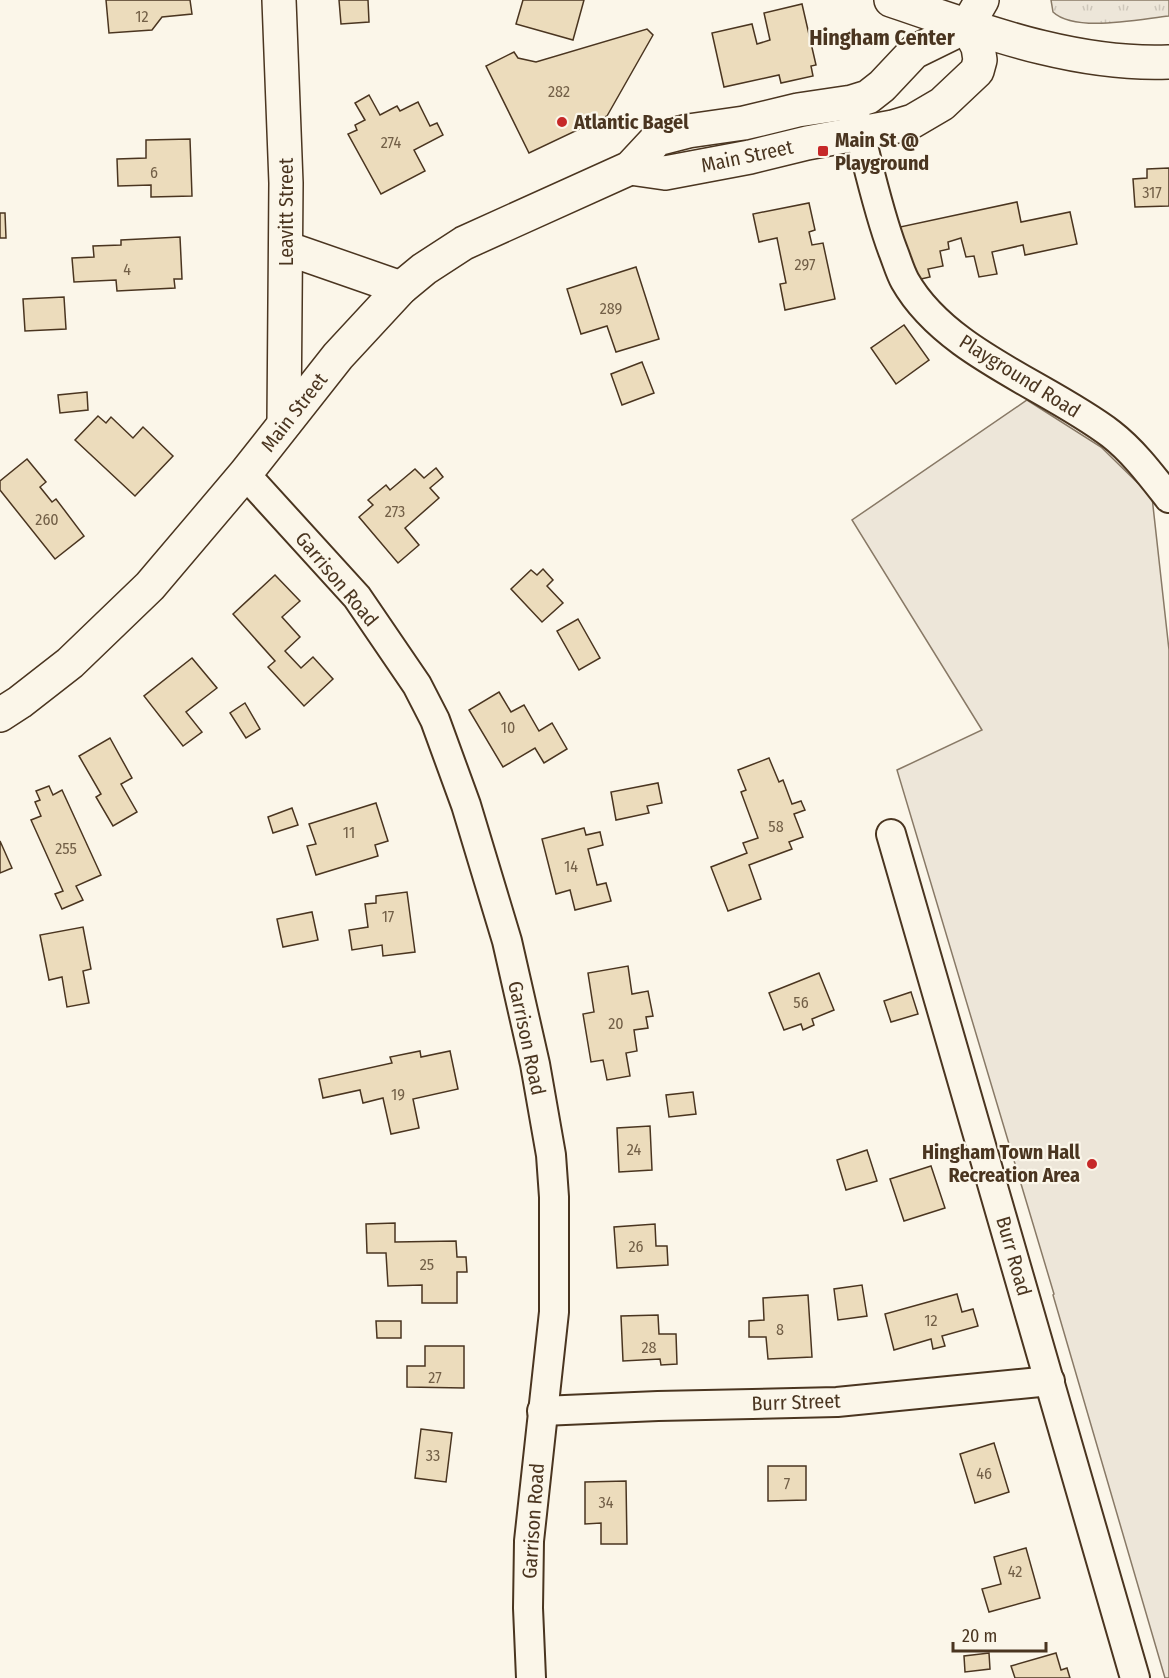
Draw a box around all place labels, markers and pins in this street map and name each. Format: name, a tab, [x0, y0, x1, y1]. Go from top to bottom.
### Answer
place label: Atlantic Bagel	[573, 110, 689, 134]
marker: Atlantic Bagel	[555, 115, 569, 129]
place label: Main St @ Playground	[835, 128, 929, 175]
marker: Main St @ Playground	[816, 144, 830, 158]
place label: Hingham Town Hall Recreation Area	[922, 1140, 1081, 1187]
marker: Hingham Town Hall Recreation Area	[1085, 1157, 1099, 1171]

